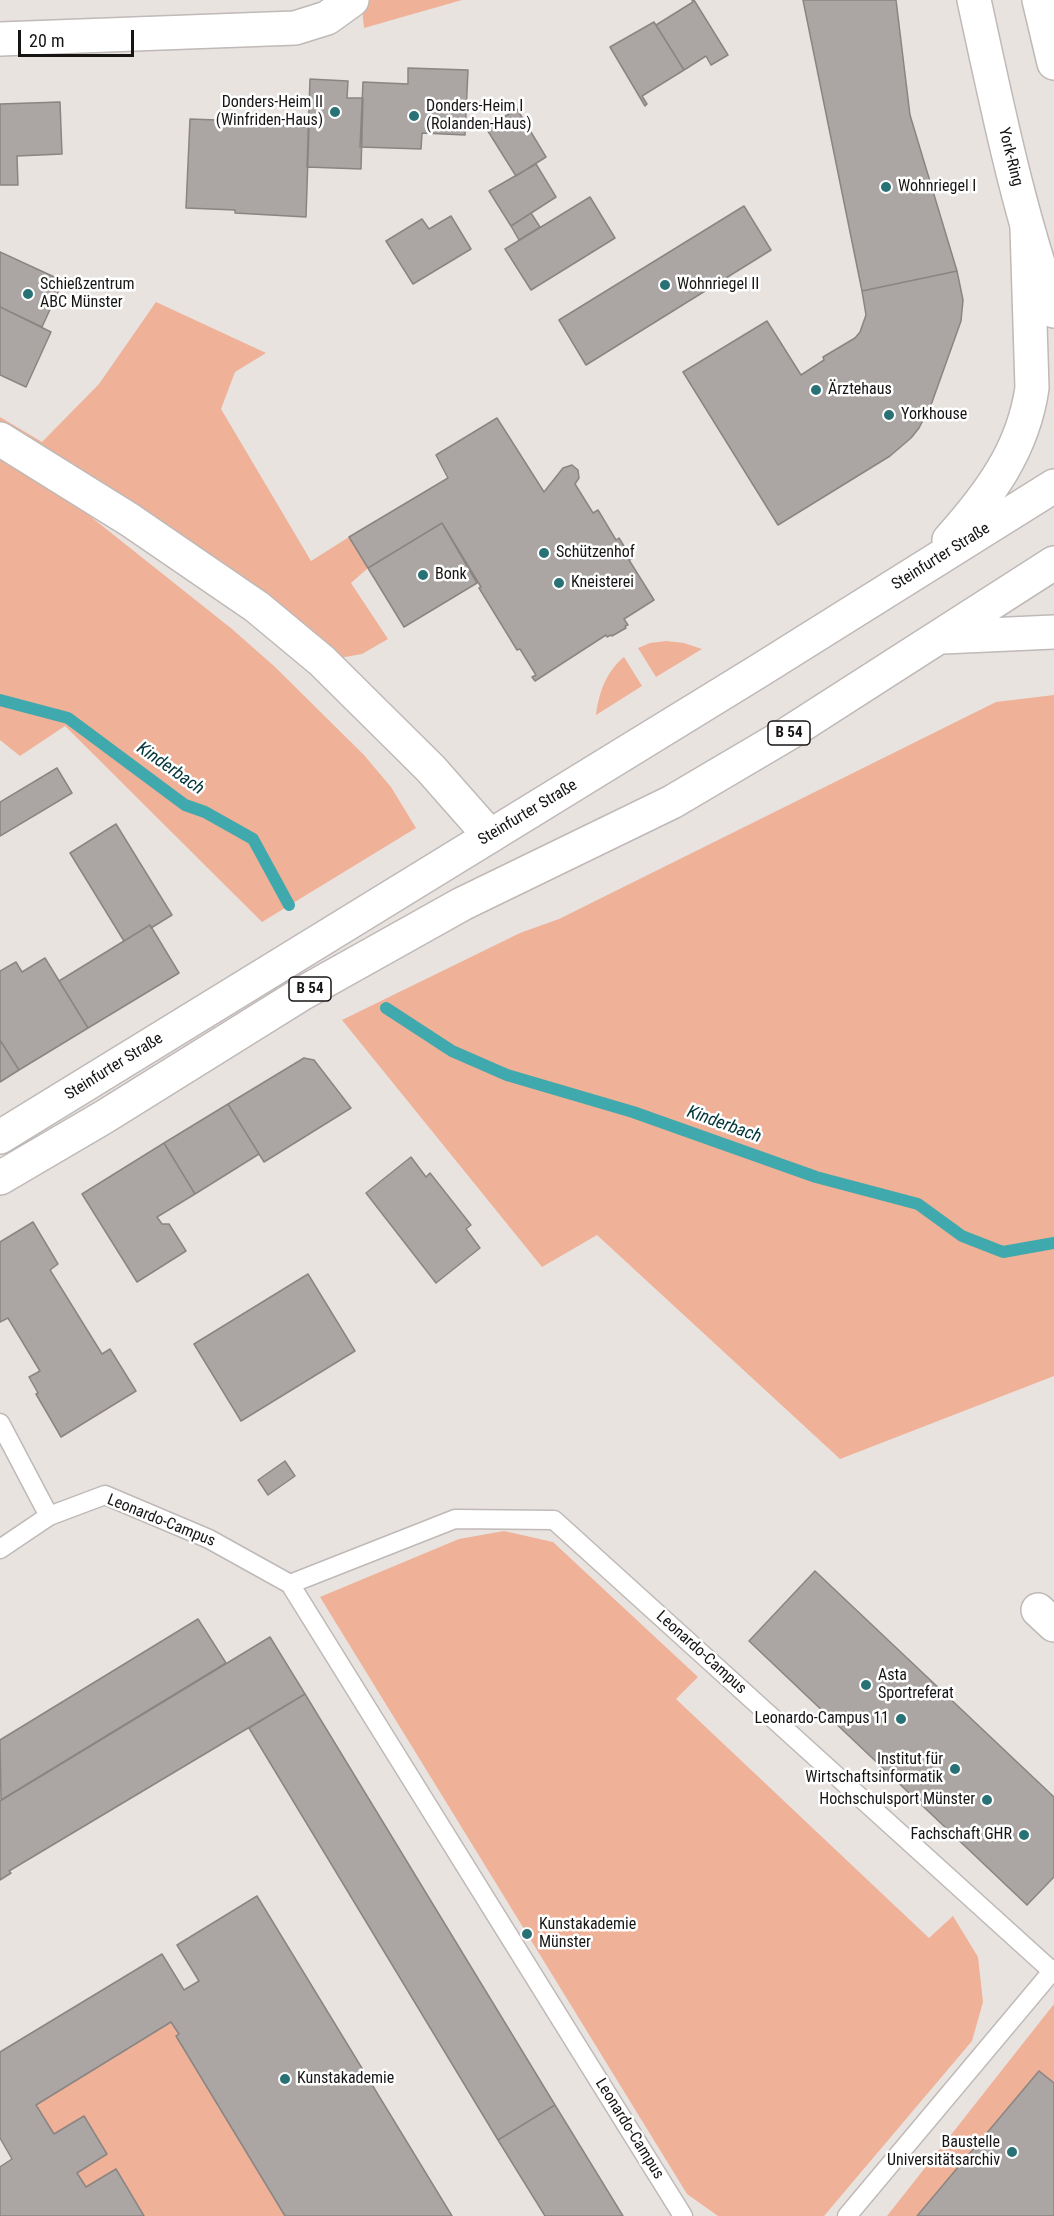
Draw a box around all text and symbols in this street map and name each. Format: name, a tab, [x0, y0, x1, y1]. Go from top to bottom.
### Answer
scale bar	[21, 18, 136, 56]
text: 20 m	[29, 30, 64, 51]
place label: Donders-Heim II (Winfriden-Haus)	[216, 93, 323, 131]
place label: Donders-Heim I (Rolanden-Haus)	[426, 97, 532, 135]
marker: Donders-Heim II (Winfriden-Haus)	[328, 105, 342, 119]
marker: Donders-Heim I (Rolanden-Haus)	[407, 109, 421, 123]
street label: York-Ring	[993, 126, 1027, 188]
place label: Wohnriegel I	[898, 177, 976, 197]
marker: Wohnriegel I	[879, 180, 893, 194]
place label: Schießzentrum ABC Münster	[40, 275, 134, 313]
place label: Wohnriegel II	[677, 275, 759, 295]
marker: Wohnriegel II	[658, 278, 672, 292]
marker: Schießzentrum ABC Münster	[21, 287, 35, 301]
place label: Ärztehaus	[828, 380, 892, 400]
marker: Ärztehaus	[809, 383, 823, 397]
place label: Yorkhouse	[901, 405, 967, 425]
marker: Yorkhouse	[882, 408, 896, 422]
street label: Steinfurter Straße	[888, 519, 994, 595]
place label: Schützenhof	[556, 543, 635, 563]
marker: Schützenhof	[537, 546, 551, 560]
place label: Bonk	[435, 565, 467, 585]
marker: Bonk	[416, 568, 430, 582]
place label: Kneisterei	[571, 573, 634, 593]
marker: Kneisterei	[552, 576, 566, 590]
road number: B 54	[768, 721, 810, 745]
water label: Kinderbach	[132, 738, 208, 800]
street label: Steinfurter Straße	[475, 776, 581, 850]
road number: B 54	[289, 977, 331, 1001]
street label: Steinfurter Straße	[61, 1029, 167, 1105]
water label: Kinderbach	[684, 1102, 764, 1148]
street label: Leonardo-Campus	[104, 1491, 218, 1551]
street label: Leonardo-Campus	[652, 1607, 750, 1699]
place label: Asta Sportreferat	[878, 1666, 954, 1704]
marker: Asta Sportreferat	[859, 1678, 873, 1692]
place label: Leonardo-Campus 11	[755, 1709, 889, 1729]
marker: Leonardo-Campus 11	[894, 1712, 908, 1726]
place label: Institut für Wirtschaftsinformatik	[805, 1750, 943, 1788]
marker: Institut für Wirtschaftsinformatik	[948, 1762, 962, 1776]
place label: Hochschulsport Münster	[819, 1790, 975, 1810]
marker: Hochschulsport Münster	[980, 1793, 994, 1807]
place label: Fachschaft GHR	[910, 1825, 1012, 1845]
marker: Fachschaft GHR	[1017, 1828, 1031, 1842]
place label: Kunstakademie Münster	[539, 1915, 636, 1953]
marker: Kunstakademie Münster	[520, 1927, 534, 1941]
place label: Kunstakademie	[297, 2069, 394, 2089]
marker: Kunstakademie	[278, 2072, 292, 2086]
street label: Leonardo-Campus	[590, 2075, 668, 2183]
place label: Baustelle Universitätsarchiv	[887, 2133, 1000, 2171]
marker: Baustelle Universitätsarchiv	[1005, 2145, 1019, 2159]

